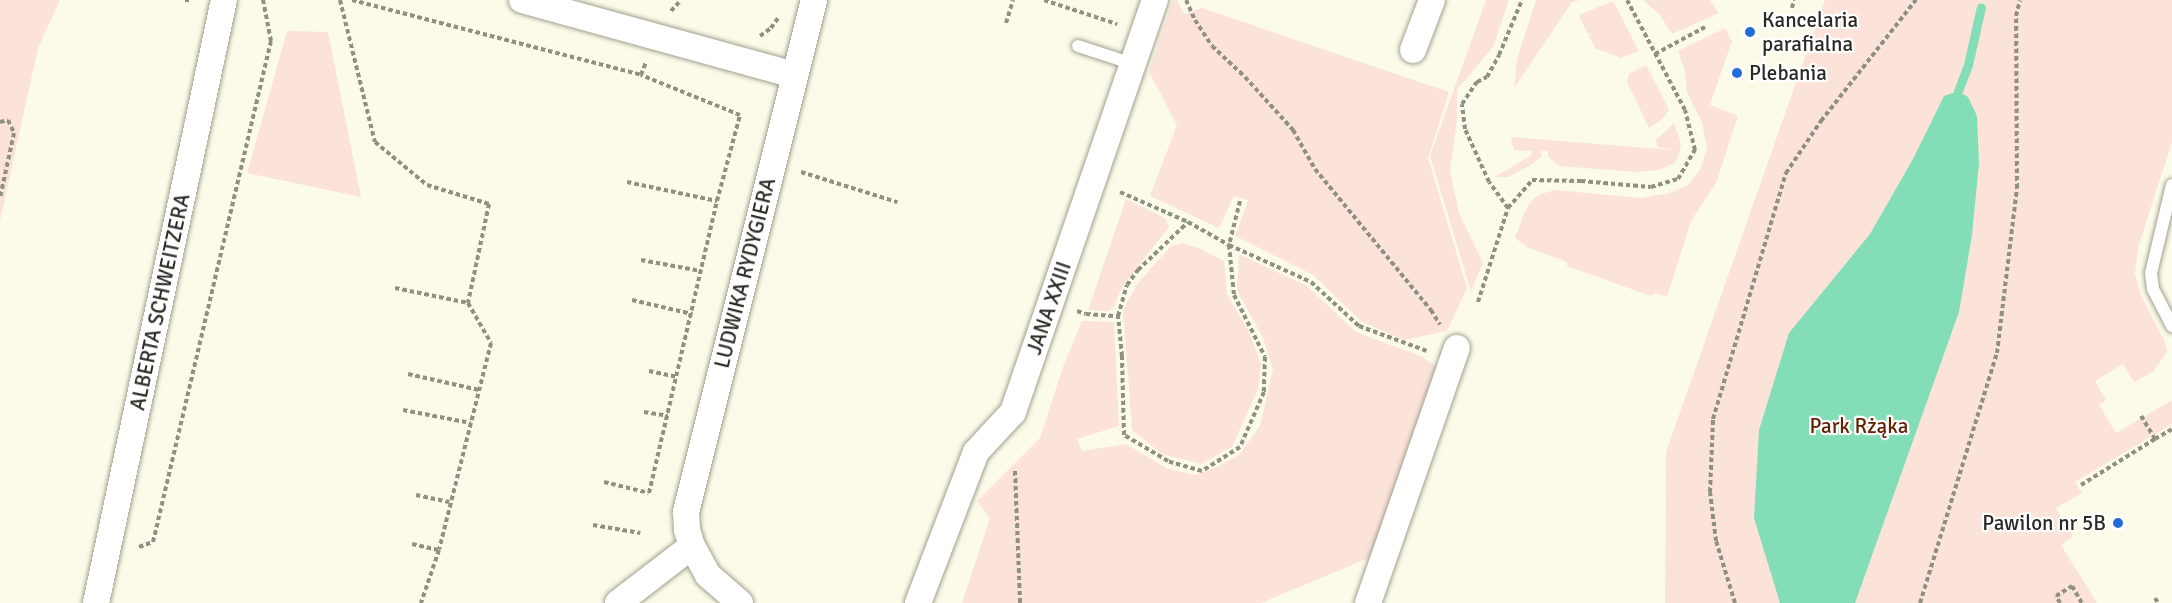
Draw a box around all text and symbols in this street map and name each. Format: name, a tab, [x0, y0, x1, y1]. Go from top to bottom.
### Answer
place label: Kancelaria parafialna	[1762, 7, 1858, 57]
marker: Kancelaria parafialna	[1743, 25, 1757, 39]
place label: Plebania	[1749, 60, 1827, 86]
marker: Plebania	[1730, 66, 1744, 80]
street label: LUDWIKA RYDYGIERA	[709, 175, 781, 371]
street label: ALBERTA SCHWEITZERA	[125, 191, 195, 413]
street label: JANA XXIII	[1021, 258, 1077, 358]
park label: Park Rżąka	[1810, 413, 1908, 439]
place label: Pawilon nr 5B	[1982, 510, 2106, 536]
marker: Pawilon nr 5B	[2111, 516, 2125, 530]

